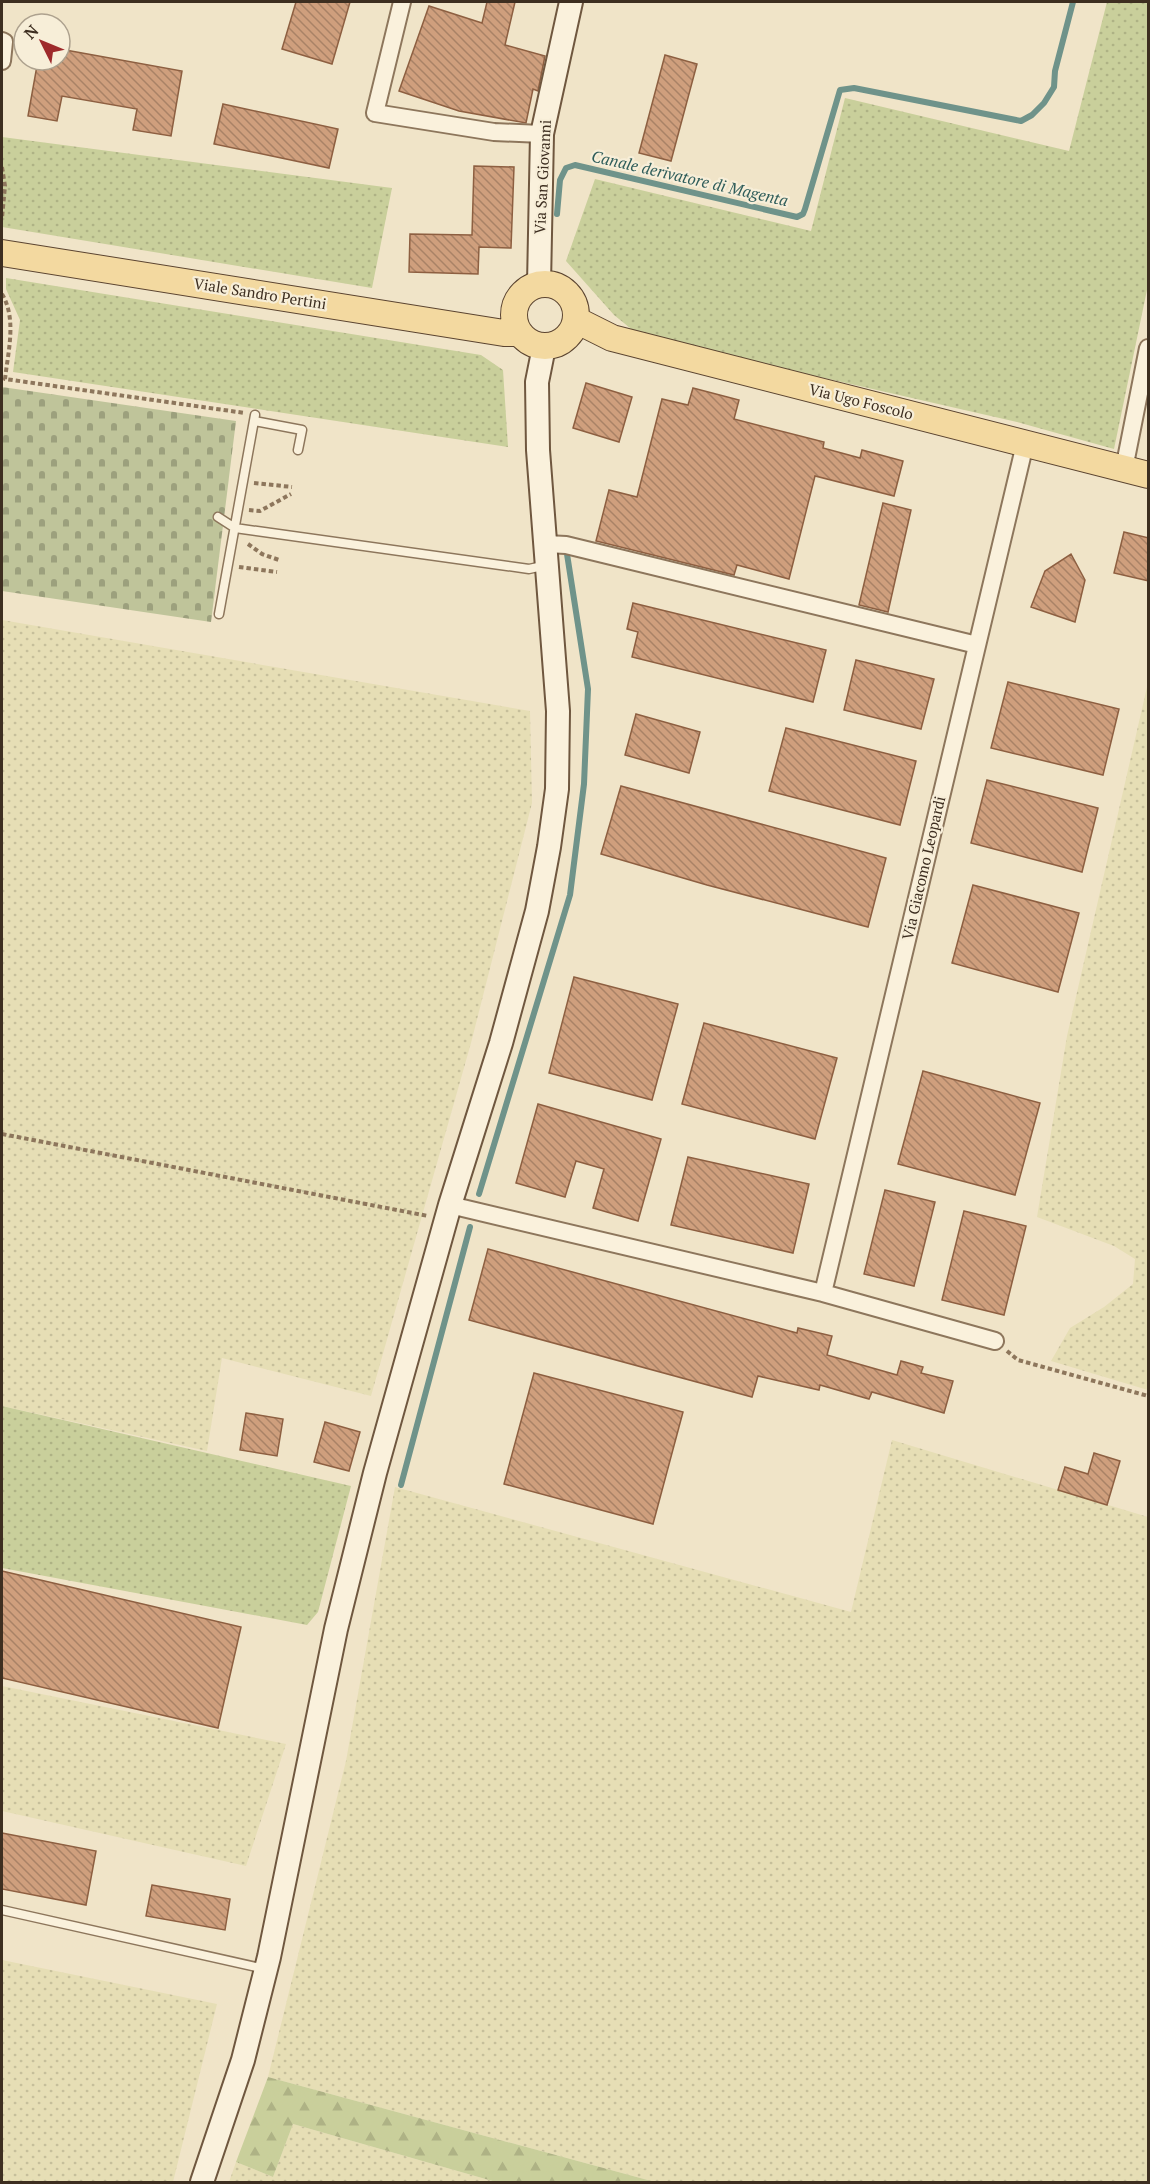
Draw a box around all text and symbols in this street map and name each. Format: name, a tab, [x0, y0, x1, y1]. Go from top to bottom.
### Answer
north arrow	[12, 12, 72, 72]
text: N	[19, 20, 43, 44]
street label: Via San Giovanni	[529, 119, 555, 235]
water label: Canale derivatore di Magenta	[589, 145, 791, 211]
street label: Viale Sandro Pertini	[192, 273, 328, 313]
street label: Via Ugo Foscolo	[807, 378, 915, 424]
street label: Via Giacomo Leopardi	[897, 794, 949, 942]

